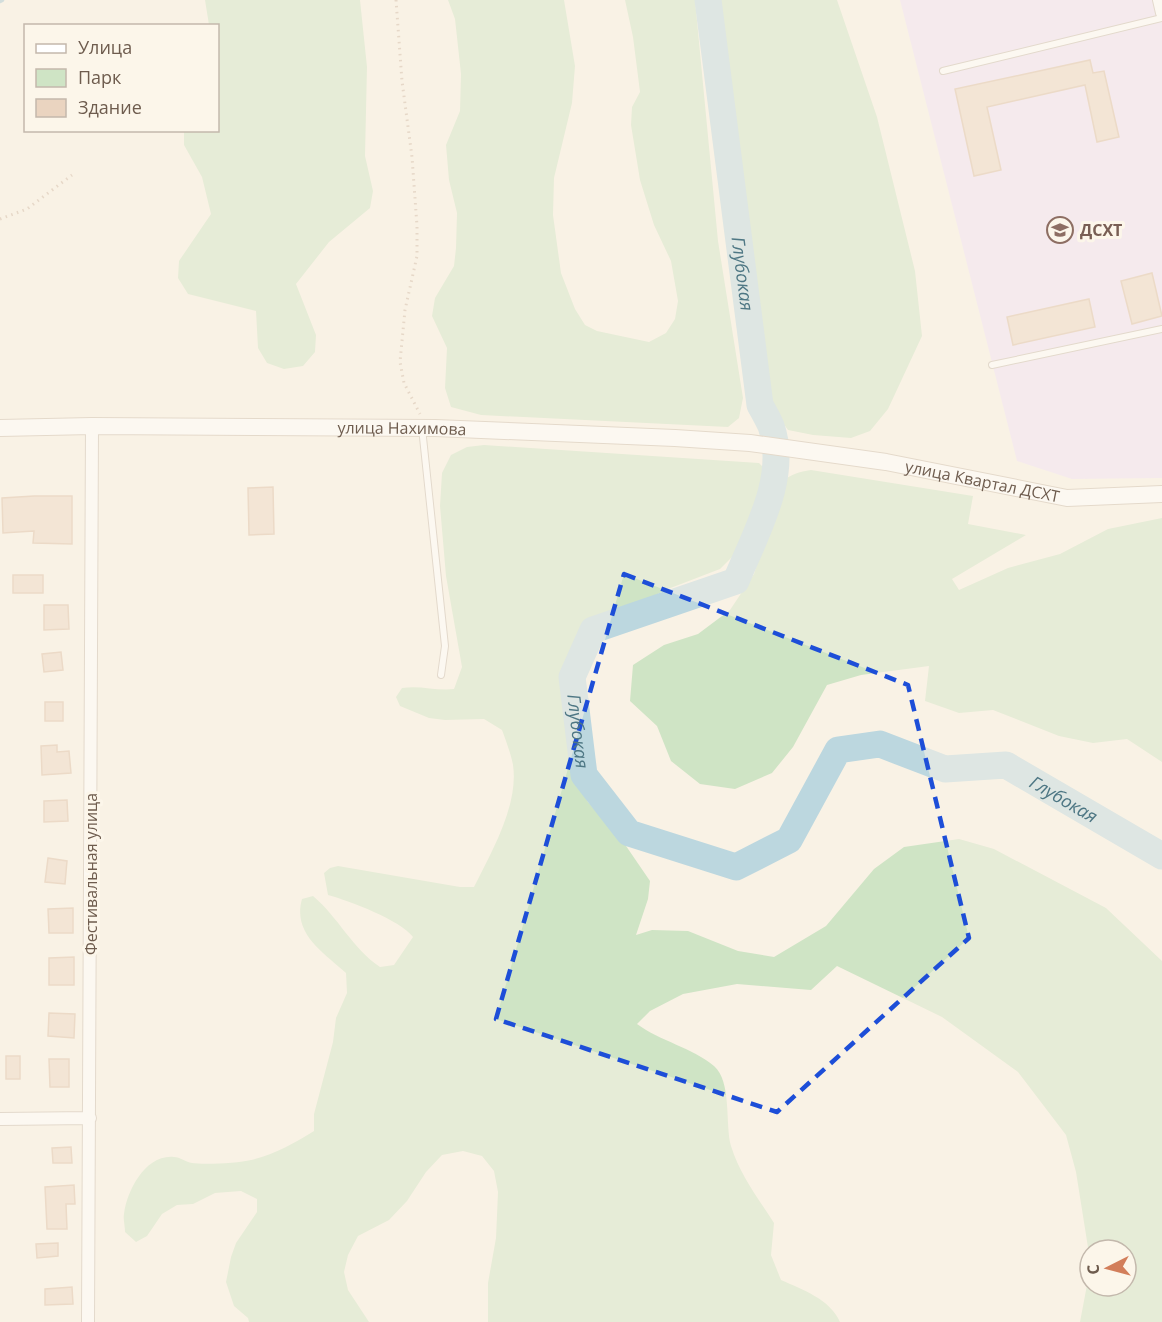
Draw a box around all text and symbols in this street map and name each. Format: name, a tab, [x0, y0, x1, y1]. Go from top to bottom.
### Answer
legend	[24, 24, 219, 132]
text: Улица	[78, 35, 132, 59]
text: Парк	[78, 65, 122, 89]
text: Здание	[78, 95, 142, 119]
school or university icon: ДСХТ	[1045, 215, 1075, 245]
place label: ДСХТ	[1080, 219, 1122, 241]
water label: Глубокая	[726, 235, 760, 312]
street label: улица Нахимова	[337, 416, 467, 440]
street label: улица Квартал ДСХТ	[903, 455, 1062, 507]
water label: Глубокая	[562, 693, 595, 770]
water label: Глубокая	[1025, 770, 1102, 828]
street label: Фестивальная улица	[80, 793, 102, 955]
north arrow	[1078, 1238, 1138, 1298]
text: С	[1082, 1263, 1105, 1276]

